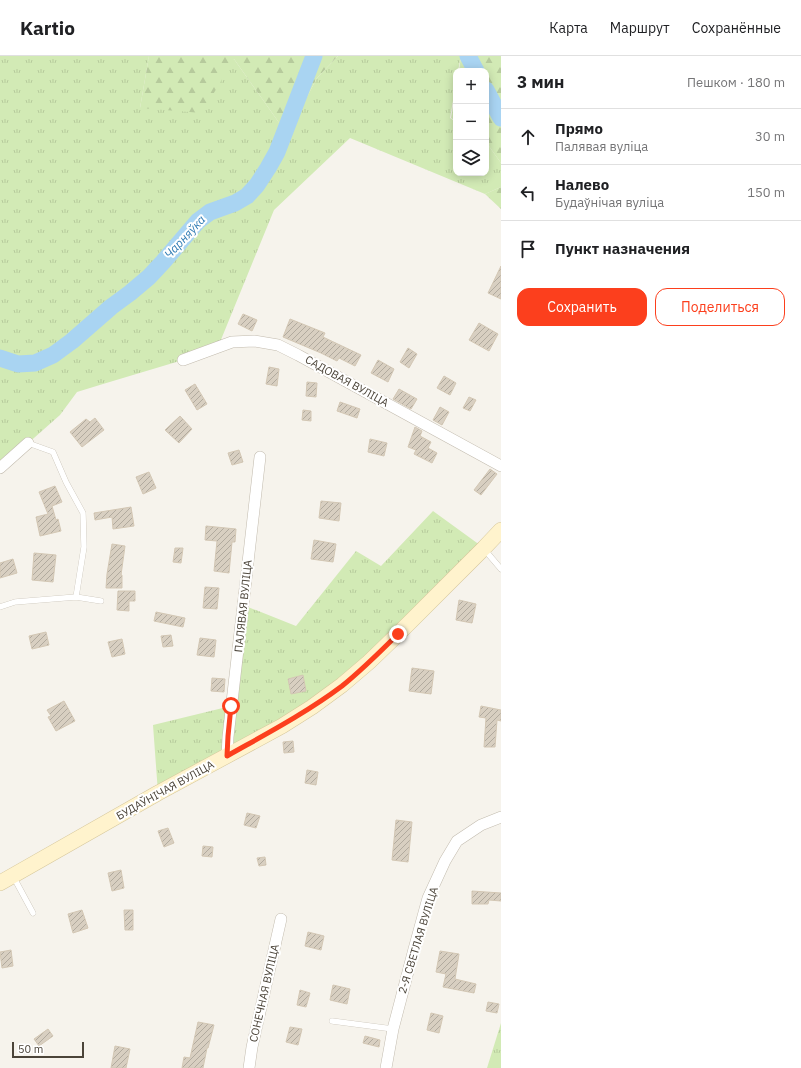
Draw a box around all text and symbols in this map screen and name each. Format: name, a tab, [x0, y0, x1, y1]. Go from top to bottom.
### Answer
text: Kartio	[20, 16, 75, 40]
text: Карта	[549, 19, 588, 37]
text: Маршрут	[610, 19, 670, 37]
text: Сохранённые	[692, 19, 781, 37]
map controls	[453, 68, 489, 176]
button: +	[453, 68, 489, 104]
text: 3 мин	[517, 71, 564, 93]
text: Пешком · 180 m	[687, 74, 785, 91]
button: −	[453, 104, 489, 140]
text: Прямо	[555, 119, 603, 138]
icon: ahead	[517, 126, 539, 148]
text: 30 m	[755, 128, 785, 145]
text: Палявая вуліца	[555, 138, 648, 155]
button: layers	[453, 140, 489, 176]
text: Налево	[555, 175, 609, 194]
icon: left	[517, 182, 539, 204]
text: 150 m	[747, 184, 785, 201]
text: Будаўнічая вуліца	[555, 194, 664, 211]
water label: Чарняўка	[161, 212, 208, 261]
icon: arrive	[517, 238, 539, 260]
text: Пункт назначения	[555, 239, 690, 258]
button: Сохранить	[517, 288, 647, 326]
button: Поделиться	[655, 288, 785, 326]
street label: САДОВАЯ ВУЛІЦА	[303, 352, 391, 410]
street label: ПАЛЯВАЯ ВУЛІЦА	[231, 559, 255, 653]
route end	[389, 625, 407, 643]
route start	[222, 697, 240, 715]
street label: БУДАЎНІЧАЯ ВУЛІЦА	[114, 757, 216, 823]
street label: 2-Я СВЕТЛАЯ ВУЛІЦА	[395, 885, 441, 995]
street label: СОНЕЧНАЯ ВУЛІЦА	[246, 943, 282, 1043]
scale bar	[12, 1040, 84, 1059]
text: 50 m	[18, 1042, 43, 1056]

